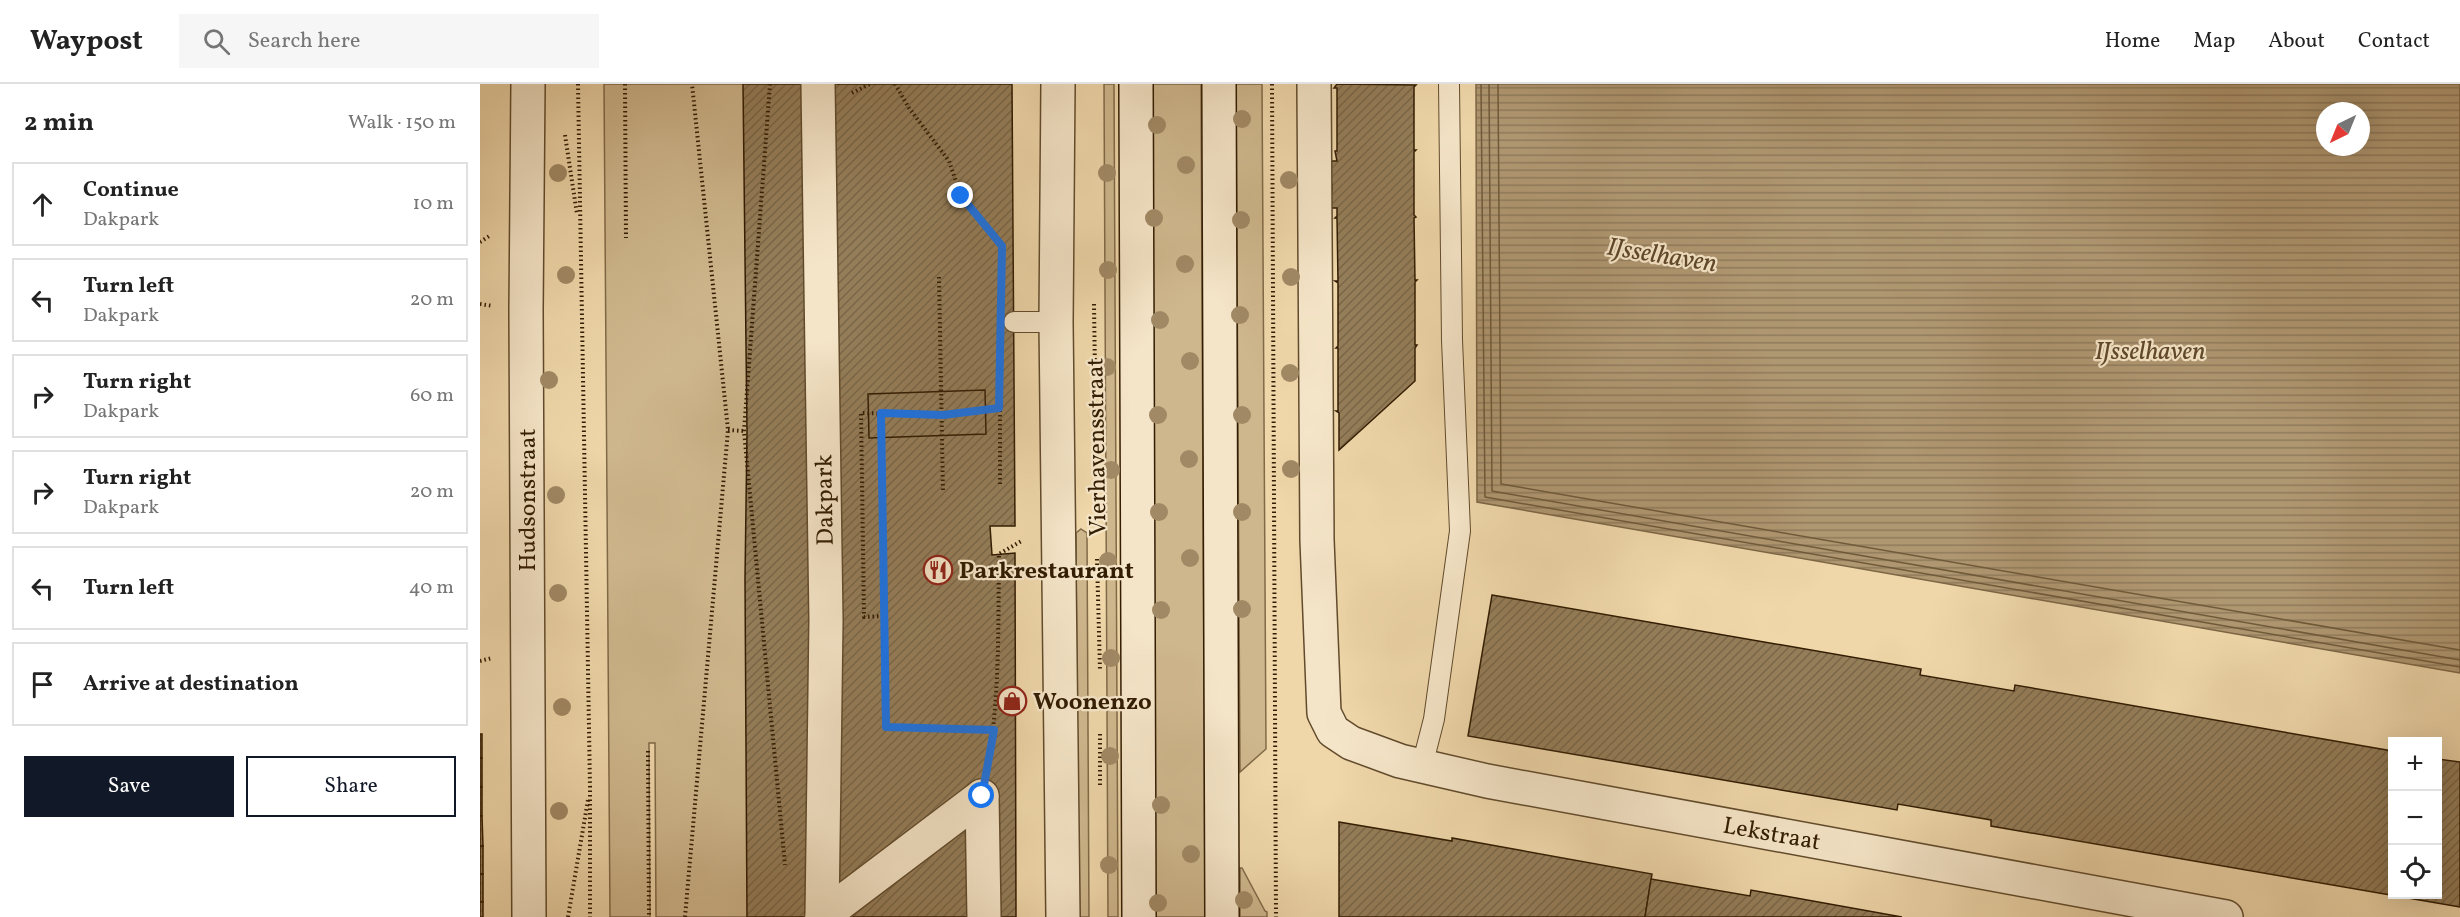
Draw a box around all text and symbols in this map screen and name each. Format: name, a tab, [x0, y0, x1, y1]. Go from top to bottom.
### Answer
search box	[179, 14, 599, 68]
text: Waypost	[30, 22, 143, 61]
icon: search	[200, 25, 233, 58]
text: Search here	[248, 26, 360, 57]
text: Home	[2105, 27, 2160, 56]
text: Map	[2193, 27, 2235, 56]
text: About	[2268, 27, 2325, 56]
text: Contact	[2358, 27, 2430, 56]
north arrow	[2316, 102, 2370, 156]
text: 2 min	[24, 105, 94, 141]
text: Walk · 150 m	[348, 109, 456, 137]
text: Continue	[83, 175, 179, 206]
route end	[947, 182, 973, 208]
icon: ahead	[26, 188, 59, 221]
text: 10 m	[413, 190, 454, 218]
text: Dakpark	[83, 206, 159, 234]
water label: IJsselhaven	[1604, 230, 1719, 282]
text: Turn left	[83, 271, 174, 302]
icon: left	[26, 284, 59, 317]
text: 20 m	[410, 286, 454, 314]
text: Dakpark	[83, 302, 159, 330]
water label: IJsselhaven	[2095, 334, 2205, 370]
street label: Vierhavensstraat	[1079, 357, 1117, 537]
text: Turn right	[83, 367, 191, 398]
icon: right	[26, 380, 59, 413]
text: 60 m	[410, 382, 454, 410]
text: Dakpark	[83, 398, 159, 426]
street label: Hudsonstraat	[512, 428, 546, 572]
street label: Dakpark	[808, 454, 844, 546]
text: Turn right	[83, 463, 191, 494]
icon: right	[26, 476, 59, 509]
text: 20 m	[410, 478, 454, 506]
text: Dakpark	[83, 494, 159, 522]
restaurant icon: Parkrestaurant	[922, 554, 954, 586]
place label: Parkrestaurant	[959, 555, 1134, 589]
icon: left	[26, 572, 59, 605]
text: Turn left	[83, 573, 174, 604]
text: 40 m	[409, 574, 454, 602]
icon: arrive	[26, 668, 59, 701]
text: Arrive at destination	[83, 669, 299, 700]
shop icon: Woonenzo	[996, 685, 1028, 717]
place label: Woonenzo	[1033, 686, 1152, 720]
map controls	[2388, 737, 2442, 899]
button: +	[2388, 737, 2442, 791]
button: Save	[24, 756, 234, 817]
button: Share	[246, 756, 456, 817]
route start	[968, 782, 994, 808]
button: −	[2388, 791, 2442, 845]
street label: Lekstraat	[1720, 810, 1823, 860]
button: locate	[2388, 845, 2442, 899]

